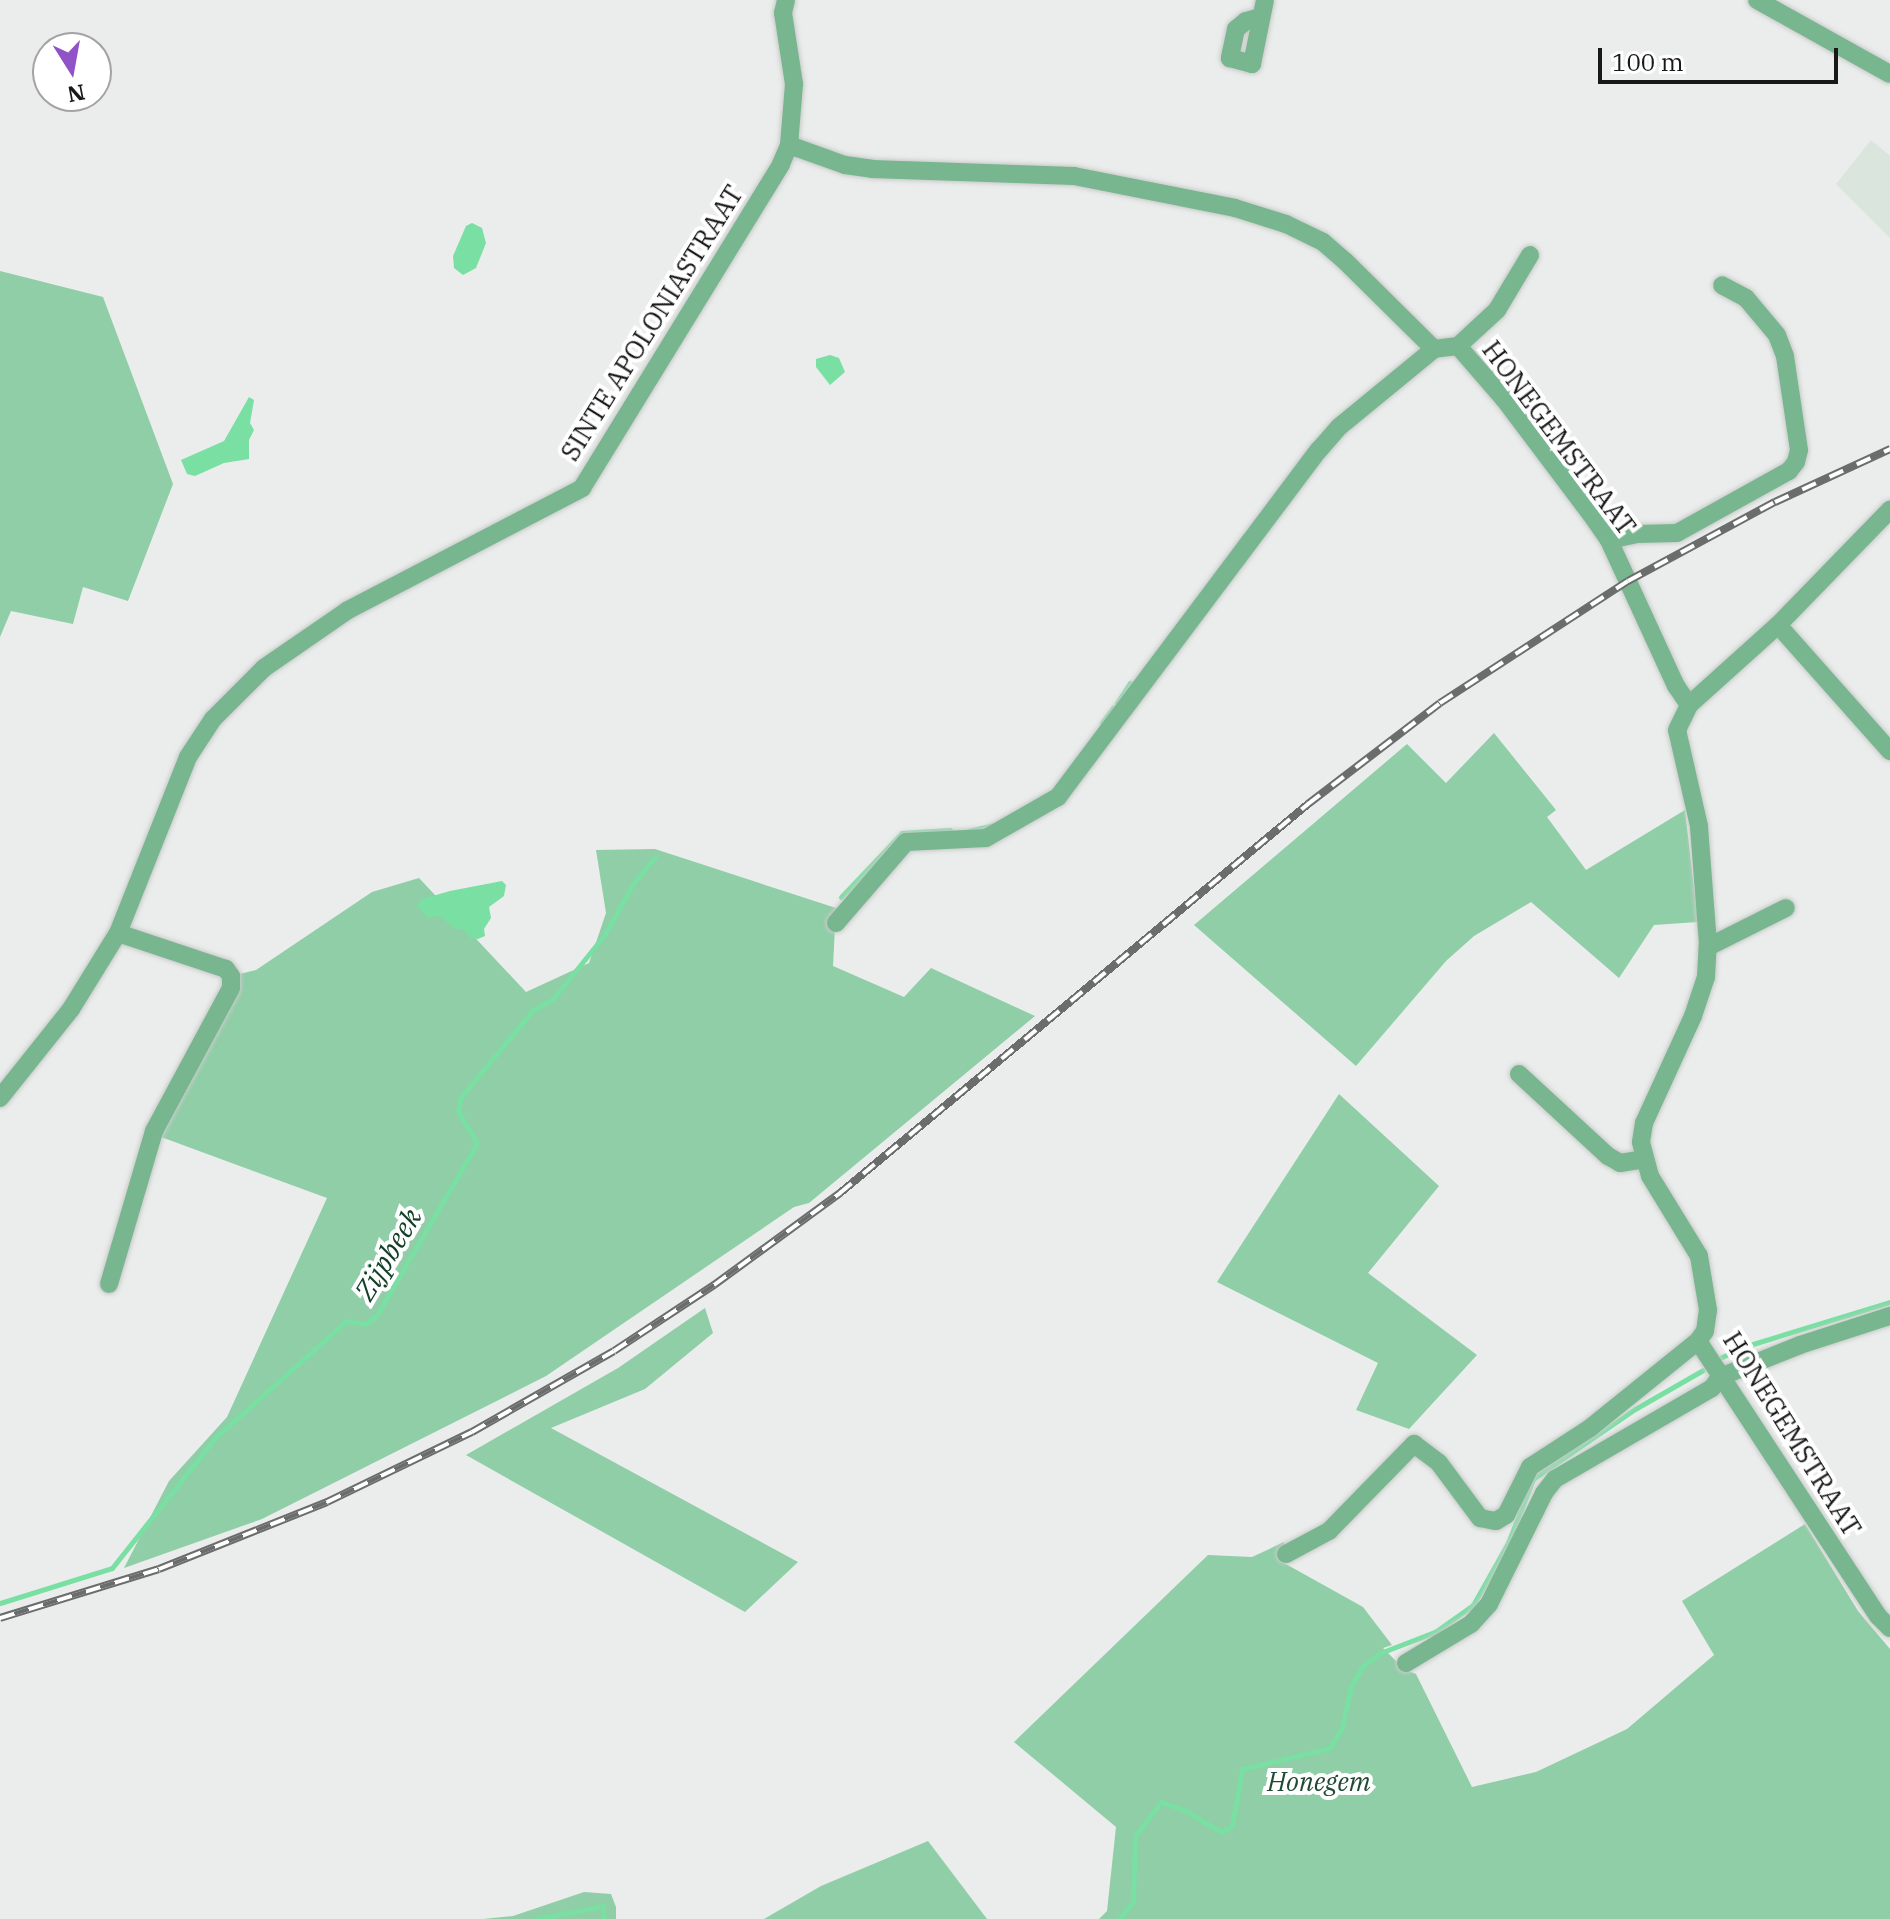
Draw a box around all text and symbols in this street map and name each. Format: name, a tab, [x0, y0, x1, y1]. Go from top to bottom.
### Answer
north arrow	[32, 32, 112, 112]
scale bar	[1602, 32, 1842, 82]
text: 100 m	[1612, 46, 1684, 78]
text: N	[65, 78, 88, 110]
street label: SINTE APOLONIASTRAAT	[554, 180, 750, 466]
street label: HONEGEMSTRAAT	[1476, 335, 1642, 541]
water label: Zijpbeek	[348, 1202, 428, 1306]
street label: HONEGEMSTRAAT	[1716, 1326, 1868, 1542]
park label: Honegem	[1267, 1766, 1371, 1798]

